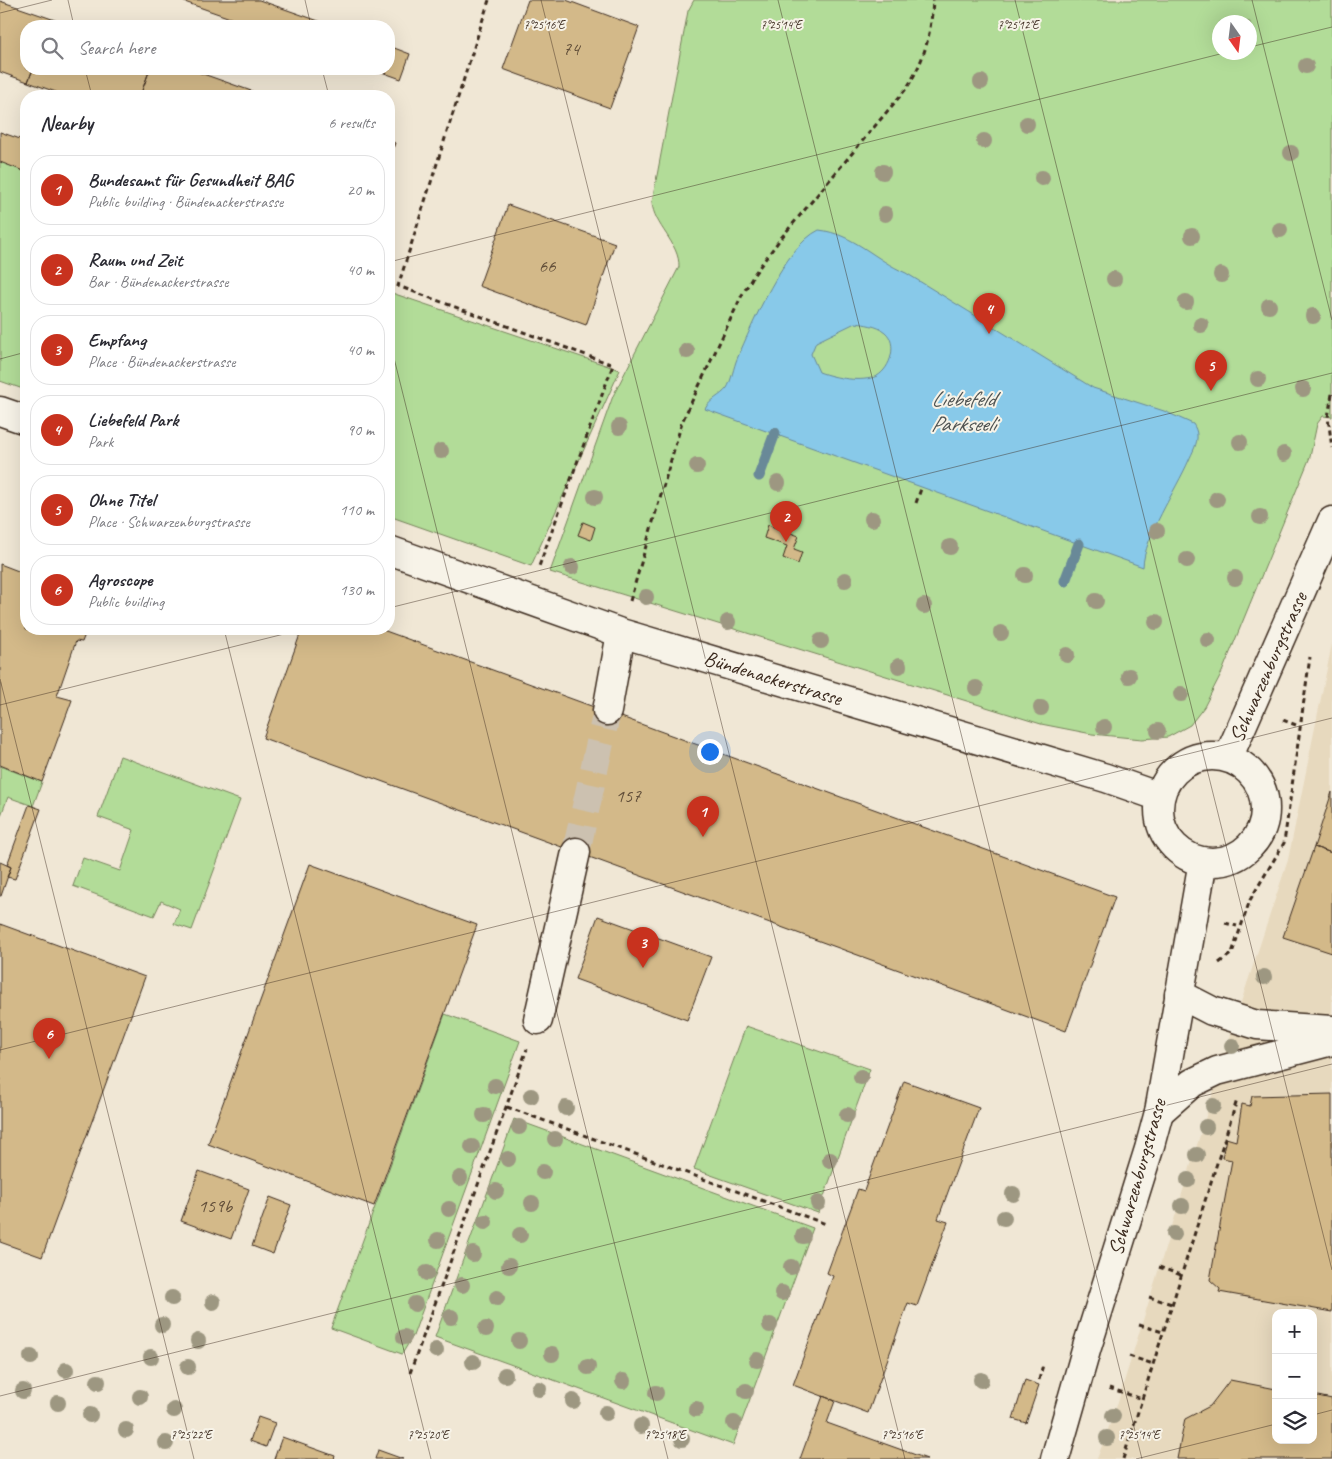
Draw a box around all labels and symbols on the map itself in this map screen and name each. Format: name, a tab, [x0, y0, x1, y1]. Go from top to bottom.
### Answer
north arrow	[1212, 15, 1257, 60]
text: 7°25'16"E	[524, 17, 566, 33]
text: 7°25'14"E	[761, 17, 803, 33]
text: 7°25'12"E	[998, 17, 1040, 33]
house number: 74	[562, 37, 582, 61]
house number: 66	[538, 254, 557, 278]
pin: 4	[973, 293, 1005, 334]
pin: 5	[1195, 350, 1227, 391]
water label: Liebefeld Parkseeli	[931, 385, 1001, 438]
pin: 2	[770, 501, 802, 542]
street label: Schwarzenburgstrasse	[1223, 587, 1313, 746]
street label: Bündenackerstrasse	[701, 645, 846, 712]
your location	[697, 739, 723, 765]
house number: 157	[615, 784, 642, 808]
pin: 1	[687, 796, 719, 837]
pin: 3	[627, 927, 659, 968]
pin: 6	[33, 1018, 65, 1059]
street label: Schwarzenburgstrasse	[1102, 1095, 1172, 1258]
house number: 159b	[198, 1194, 234, 1218]
text: 7°25'22"E	[171, 1427, 213, 1443]
text: 7°25'20"E	[408, 1427, 450, 1443]
text: 7°25'18"E	[645, 1427, 687, 1443]
text: 7°25'16"E	[882, 1427, 924, 1443]
text: 7°25'14"E	[1119, 1427, 1161, 1443]

